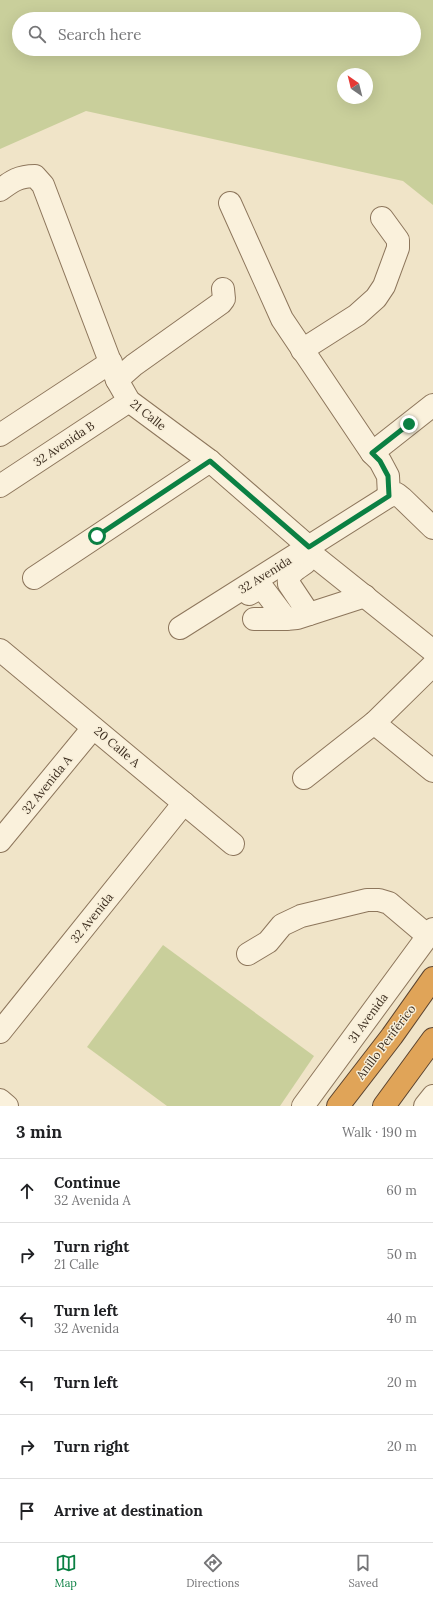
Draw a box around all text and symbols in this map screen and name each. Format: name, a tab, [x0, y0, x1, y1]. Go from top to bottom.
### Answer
search box	[12, 12, 421, 56]
icon: search	[26, 23, 48, 45]
text: Search here	[58, 25, 141, 44]
north arrow	[337, 68, 373, 104]
street label: 21 Calle	[127, 396, 170, 434]
route end	[400, 415, 418, 433]
street label: 32 Avenida B	[30, 418, 97, 470]
route start	[88, 527, 106, 545]
street label: 32 Avenida	[235, 552, 294, 597]
street label: 20 Calle A	[91, 723, 144, 770]
street label: 32 Avenida A	[19, 752, 75, 817]
street label: 32 Avenida	[67, 890, 116, 946]
street label: 31 Avenida	[344, 990, 391, 1046]
street label: Anillo Periférico	[352, 1001, 419, 1083]
text: 3 min	[16, 1121, 62, 1143]
text: Walk · 190 m	[342, 1124, 417, 1141]
text: Continue	[54, 1173, 120, 1192]
icon: ahead	[16, 1180, 38, 1202]
text: 60 m	[386, 1182, 417, 1199]
text: 32 Avenida A	[54, 1192, 131, 1209]
text: Turn right	[54, 1237, 130, 1256]
icon: right	[16, 1244, 38, 1266]
text: 50 m	[387, 1246, 417, 1263]
text: 21 Calle	[54, 1256, 99, 1273]
text: Turn left	[54, 1301, 118, 1320]
icon: left	[16, 1308, 38, 1330]
text: 40 m	[387, 1310, 417, 1327]
text: 32 Avenida	[54, 1320, 119, 1337]
icon: left	[16, 1372, 38, 1394]
text: Turn left	[54, 1373, 118, 1392]
text: 20 m	[387, 1374, 417, 1391]
icon: right	[16, 1436, 38, 1458]
text: Turn right	[54, 1437, 130, 1456]
text: 20 m	[387, 1438, 417, 1455]
icon: arrive	[16, 1500, 38, 1522]
text: Arrive at destination	[54, 1501, 203, 1520]
tab: Map	[55, 1552, 77, 1590]
tab: Directions	[186, 1552, 239, 1590]
tab: Saved	[349, 1552, 378, 1590]

